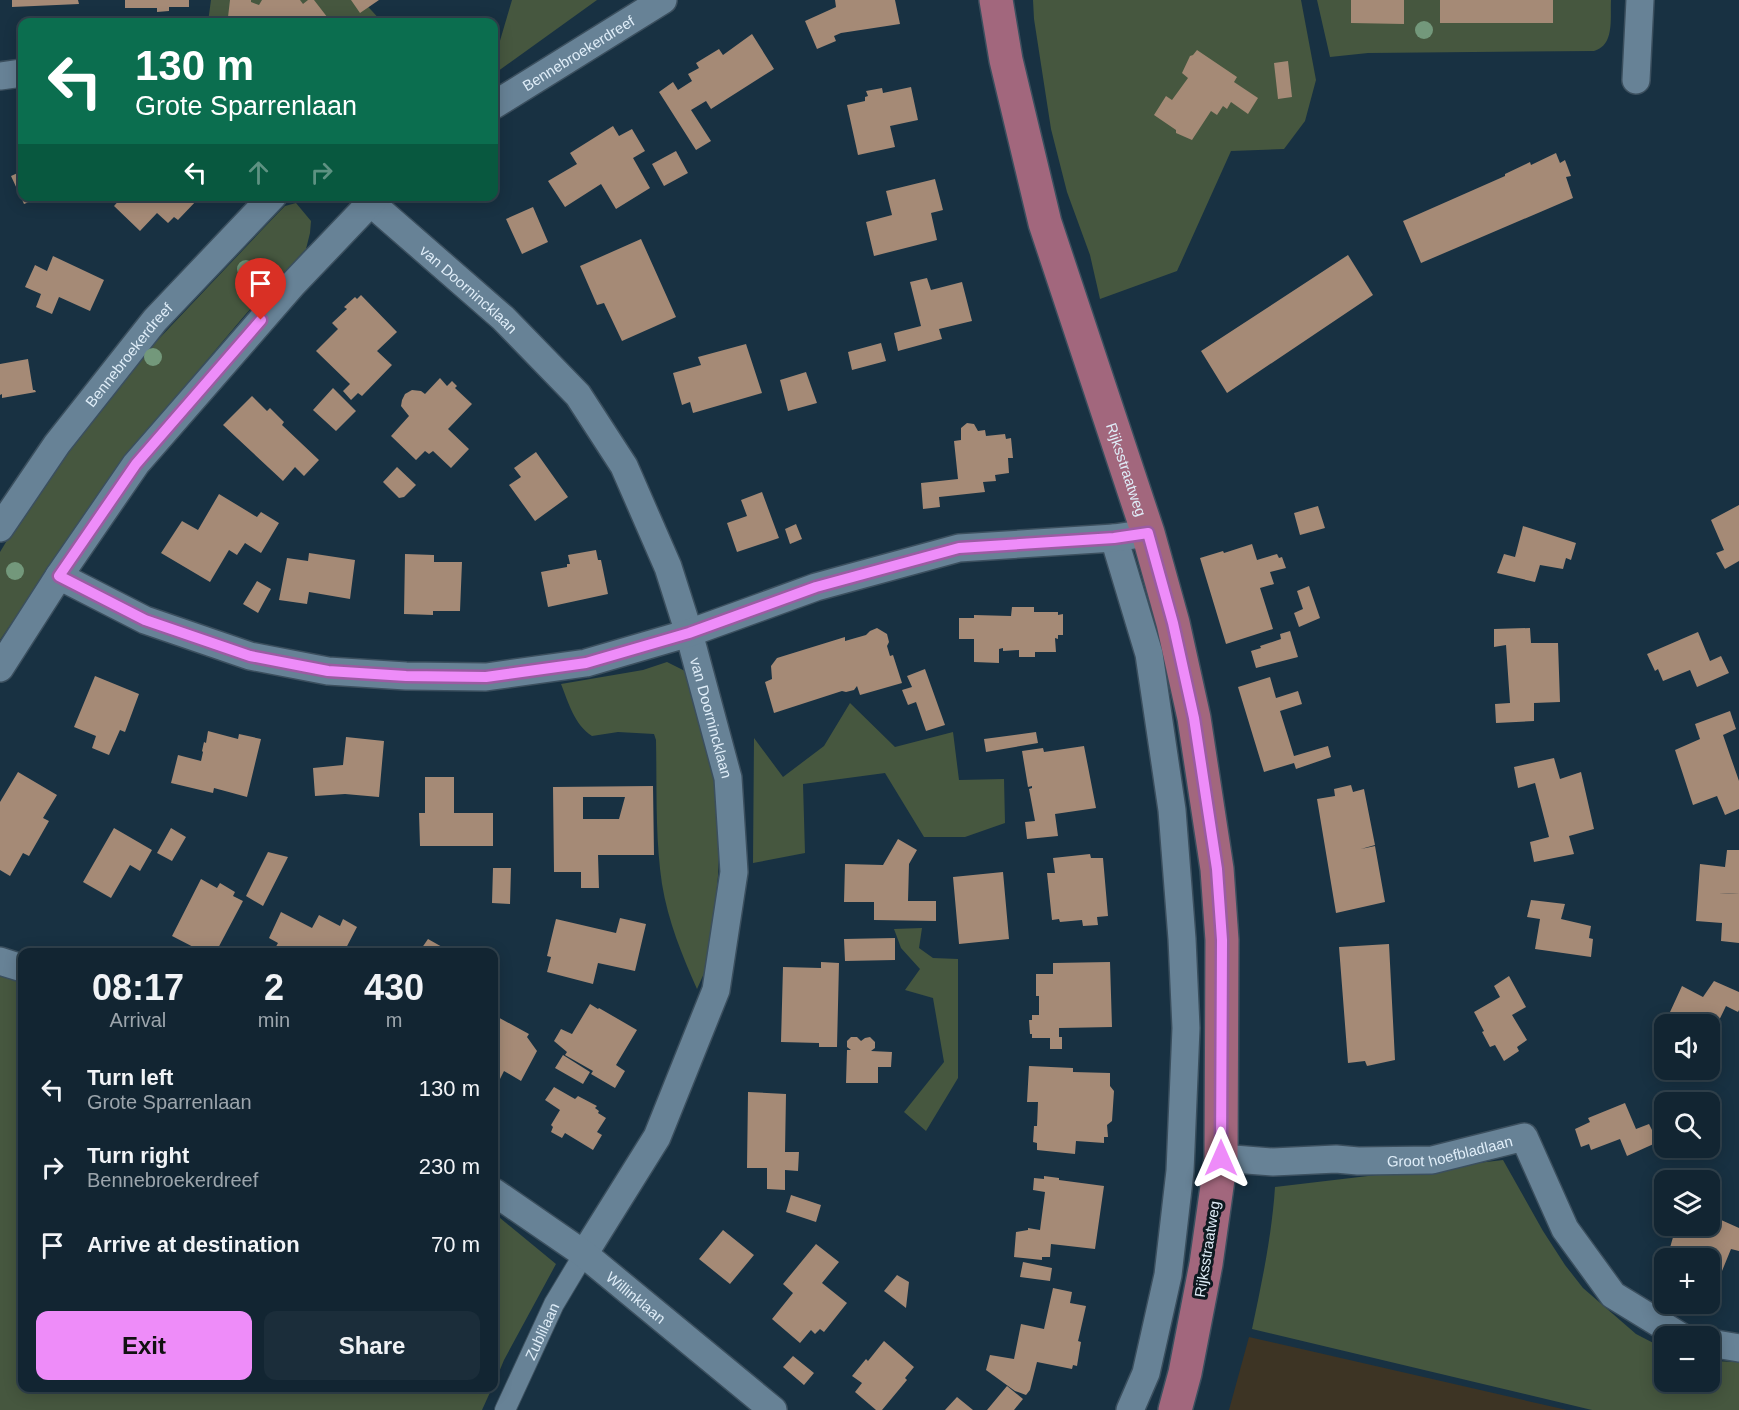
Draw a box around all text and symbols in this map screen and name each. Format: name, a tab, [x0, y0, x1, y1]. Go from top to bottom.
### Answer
street label: Bennebroekerdreef	[519, 11, 638, 94]
icon: left	[36, 42, 114, 120]
text: 130 m	[135, 42, 254, 89]
text: Grote Sparrenlaan	[135, 91, 357, 121]
icon: left	[179, 156, 212, 189]
icon: ahead	[242, 156, 275, 189]
icon: right	[305, 156, 338, 189]
street label: van Doornincklaan	[417, 241, 521, 336]
pin	[235, 258, 286, 320]
icon: arrive	[244, 267, 277, 300]
street label: Bennebroekerdreef	[81, 299, 176, 410]
street label: Rijksstraatweg	[1103, 420, 1150, 518]
street label: van Doornincklaan	[687, 656, 736, 780]
text: 08:17	[92, 967, 184, 1008]
text: 2	[264, 967, 284, 1008]
text: 430	[364, 967, 424, 1008]
text: Arrival	[110, 1009, 166, 1031]
text: min	[258, 1009, 290, 1031]
text: m	[386, 1009, 402, 1031]
map controls	[1654, 1014, 1720, 1392]
button: sound	[1654, 1014, 1720, 1080]
text: Turn left	[87, 1065, 173, 1090]
icon: left	[36, 1073, 69, 1106]
text: 130 m	[419, 1076, 480, 1101]
text: Grote Sparrenlaan	[87, 1091, 252, 1113]
button: search	[1654, 1092, 1720, 1158]
position arrow	[1189, 1126, 1253, 1190]
street label: Groot hoefbladlaan	[1387, 1132, 1514, 1169]
text: Turn right	[87, 1143, 189, 1168]
icon: right	[36, 1151, 69, 1184]
text: 230 m	[419, 1154, 480, 1179]
text: Bennebroekerdreef	[87, 1169, 258, 1191]
button: layers	[1654, 1170, 1720, 1236]
street label: Rijksstraatweg	[1191, 1200, 1223, 1298]
icon: arrive	[36, 1229, 69, 1262]
text: Arrive at destination	[87, 1232, 300, 1257]
text: 70 m	[431, 1232, 480, 1257]
button: +	[1654, 1248, 1720, 1314]
street label: Willinklaan	[603, 1268, 669, 1326]
street label: Zublilaan	[521, 1300, 562, 1362]
button: Exit	[36, 1311, 252, 1380]
button: Share	[264, 1311, 480, 1380]
button: −	[1654, 1326, 1720, 1392]

